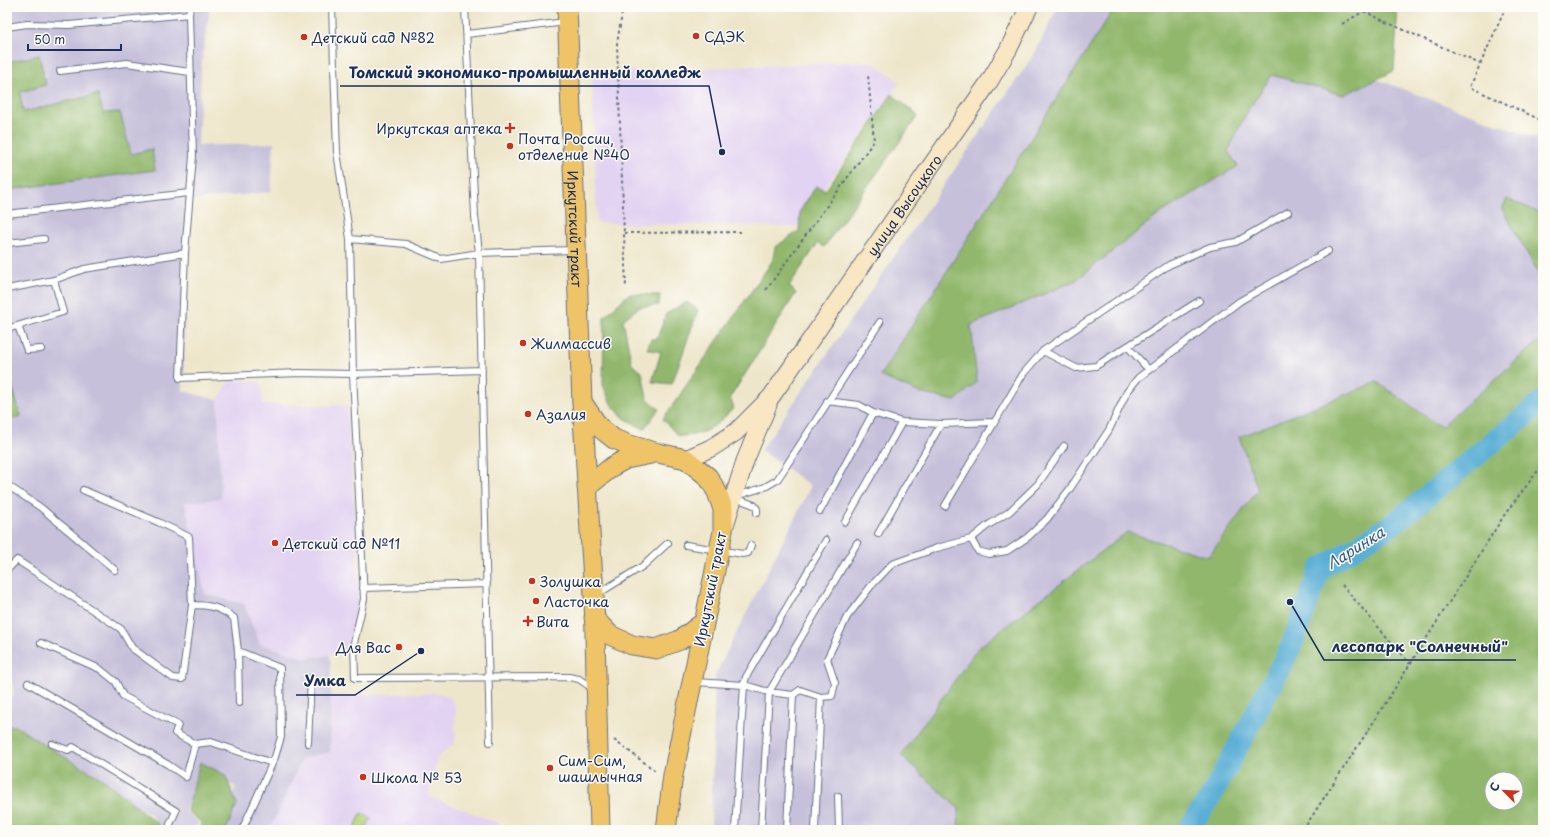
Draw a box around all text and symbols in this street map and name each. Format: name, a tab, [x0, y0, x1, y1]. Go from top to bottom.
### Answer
scale bar	[28, 26, 121, 52]
place label: СДЭК	[704, 26, 745, 47]
place label: Детский сад №82	[311, 27, 435, 48]
text: 50 m	[34, 30, 65, 48]
marker: СДЭК	[691, 31, 701, 41]
marker: Детский сад №82	[299, 32, 309, 42]
callout: Томский экономико-промышленный колледж	[340, 59, 709, 86]
text: Томский экономико-промышленный колледж	[349, 60, 701, 83]
place label: Иркутская аптека	[377, 118, 502, 139]
marker: Иркутская аптека	[505, 123, 515, 133]
place label: Почта России, отделение №40	[518, 128, 630, 165]
marker: Почта России, отделение №40	[505, 141, 515, 151]
street label: улица Высоцкого	[861, 150, 946, 260]
street label: Иркутский тракт	[563, 170, 588, 288]
place label: Жилмассив	[530, 333, 611, 354]
marker: Жилмассив	[518, 338, 528, 348]
place label: Азалия	[536, 404, 586, 425]
marker: Азалия	[523, 409, 533, 419]
water label: Ларинка	[1321, 520, 1389, 574]
street label: Иркутский тракт	[689, 529, 731, 648]
place label: Детский сад №11	[282, 533, 400, 554]
marker: Детский сад №11	[270, 538, 280, 548]
place label: Золушка	[540, 571, 601, 592]
marker: Золушка	[527, 576, 537, 586]
place label: Ласточка	[544, 591, 609, 612]
marker: Ласточка	[531, 596, 541, 606]
place label: Вита	[536, 611, 569, 632]
marker: Вита	[523, 616, 533, 626]
callout: лесопарк "Солнечный"	[1324, 633, 1516, 660]
text: лесопарк "Солнечный"	[1331, 634, 1508, 657]
place label: Для Вас	[335, 637, 391, 658]
marker: Для Вас	[394, 642, 404, 652]
callout: Умка	[296, 668, 355, 695]
text: Умка	[304, 668, 347, 691]
place label: Сим-Сим, шашлычная	[558, 750, 643, 787]
marker: Сим-Сим, шашлычная	[545, 763, 555, 773]
place label: Школа № 53	[371, 767, 462, 788]
north arrow	[1484, 771, 1524, 811]
marker: Школа № 53	[358, 772, 368, 782]
text: С	[1485, 779, 1504, 794]

